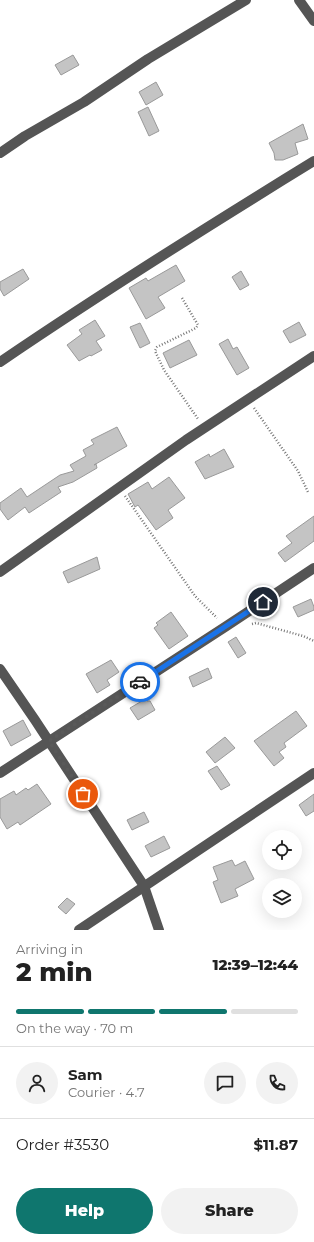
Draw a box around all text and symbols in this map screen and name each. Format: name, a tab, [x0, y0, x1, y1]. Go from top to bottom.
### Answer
pin	[246, 585, 280, 619]
icon: home	[252, 591, 274, 613]
courier	[120, 662, 160, 702]
icon: car	[129, 671, 151, 693]
pin	[66, 777, 100, 811]
icon: bag	[72, 783, 94, 805]
map controls	[262, 830, 302, 918]
button: locate	[262, 830, 302, 870]
button: layers	[262, 878, 302, 918]
text: Arriving in	[16, 941, 83, 957]
text: 12:39–12:44	[212, 955, 298, 974]
text: 2 min	[16, 956, 93, 988]
text: On the way · 70 m	[16, 1020, 133, 1036]
button: person	[16, 1062, 58, 1104]
button: chat	[204, 1062, 246, 1104]
button: phone	[256, 1062, 298, 1104]
text: Sam	[68, 1065, 103, 1084]
text: Courier · 4.7	[68, 1084, 145, 1100]
text: Order #3530	[16, 1135, 109, 1154]
text: $11.87	[254, 1135, 298, 1154]
button: Help	[16, 1188, 153, 1234]
button: Share	[161, 1188, 298, 1234]

